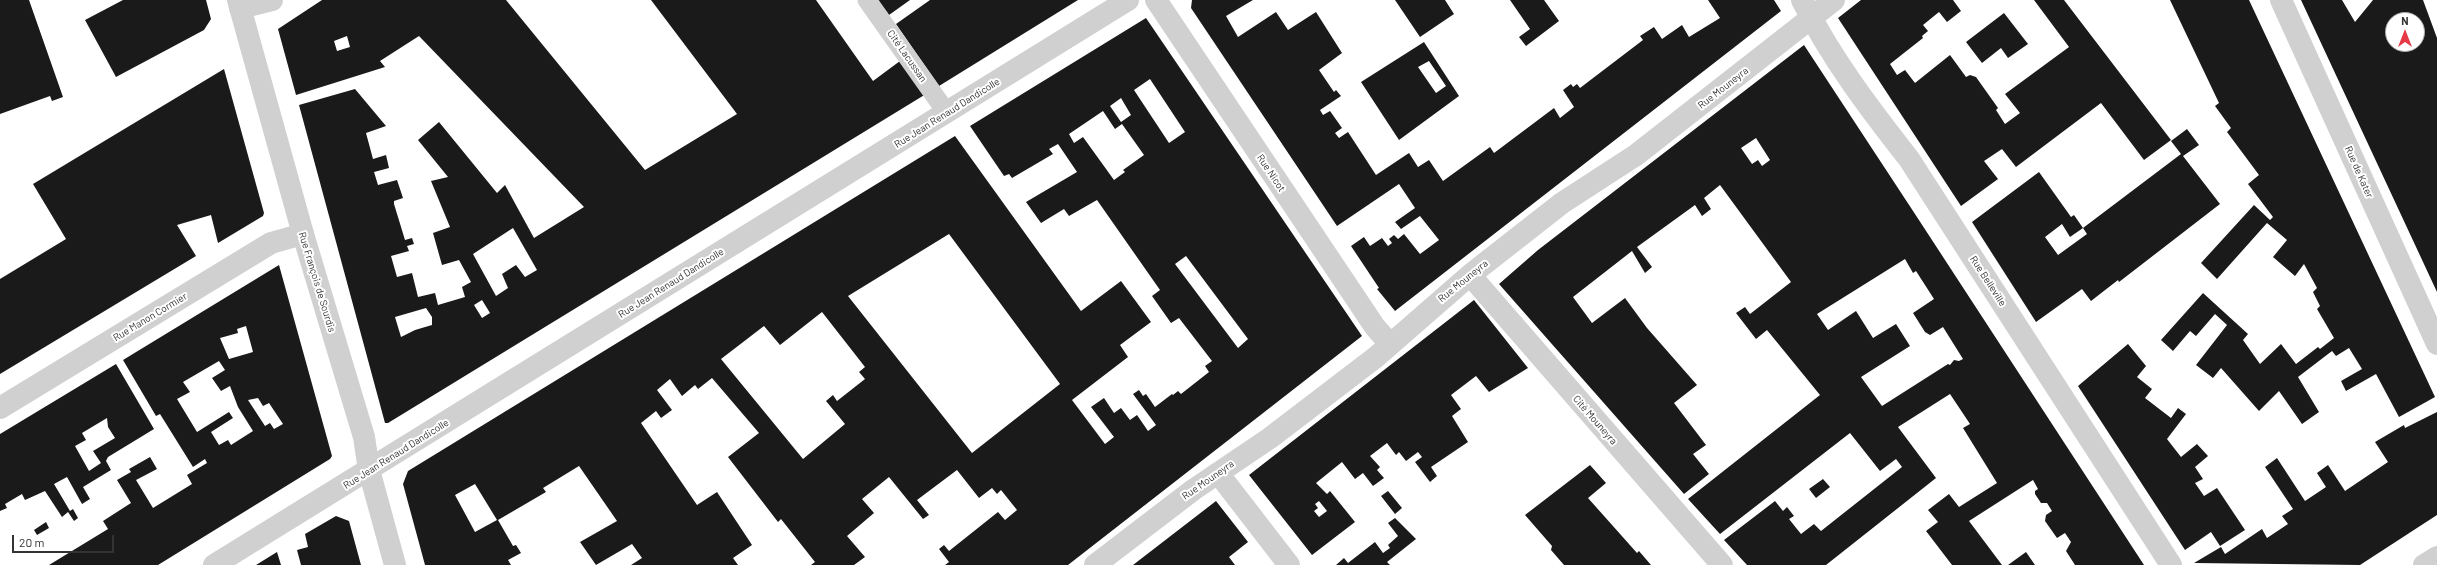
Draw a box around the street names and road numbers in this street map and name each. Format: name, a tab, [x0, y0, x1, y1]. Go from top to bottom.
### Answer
street label: Cité Lacussan	[885, 28, 929, 84]
street label: Rue Mouneyra	[1695, 65, 1751, 111]
street label: Rue Jean Renaud Dandicolle	[892, 76, 1002, 150]
street label: Rue de Kater	[2342, 144, 2376, 200]
street label: Rue Nicot	[1254, 152, 1288, 194]
street label: Rue François de Sourdis	[296, 230, 338, 334]
street label: Rue Jean Renaud Dandicolle	[616, 246, 726, 320]
street label: Rue Belleville	[1967, 254, 2009, 308]
street label: Rue Mouneyra	[1436, 257, 1490, 305]
street label: Rue Manon Cormier	[111, 290, 189, 344]
street label: Cité Mouneyra	[1570, 393, 1620, 447]
street label: Rue Jean Renaud Dandicolle	[341, 417, 451, 491]
street label: Rue Mouneyra	[1180, 458, 1236, 502]

